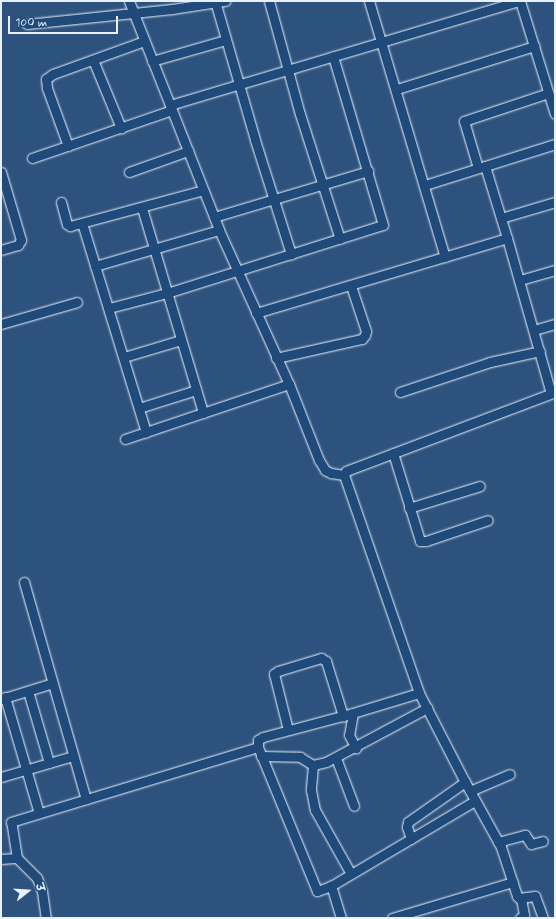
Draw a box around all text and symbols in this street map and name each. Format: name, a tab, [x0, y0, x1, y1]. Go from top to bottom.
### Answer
scale bar	[10, 8, 120, 34]
text: 100 m	[15, 15, 47, 31]
north arrow	[8, 871, 48, 911]
text: उ	[32, 882, 47, 893]

